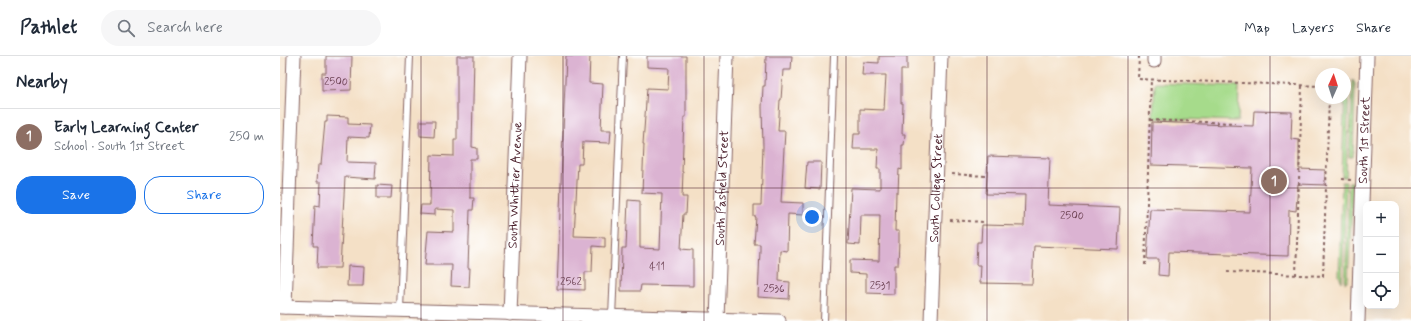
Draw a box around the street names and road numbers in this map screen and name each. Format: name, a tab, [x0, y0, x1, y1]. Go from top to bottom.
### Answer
street label: South 1st Street	[1354, 96, 1374, 184]
street label: South Whittier Avenue	[504, 121, 526, 249]
street label: South Pasfield Street	[711, 130, 733, 246]
street label: South College Street	[925, 133, 947, 243]

